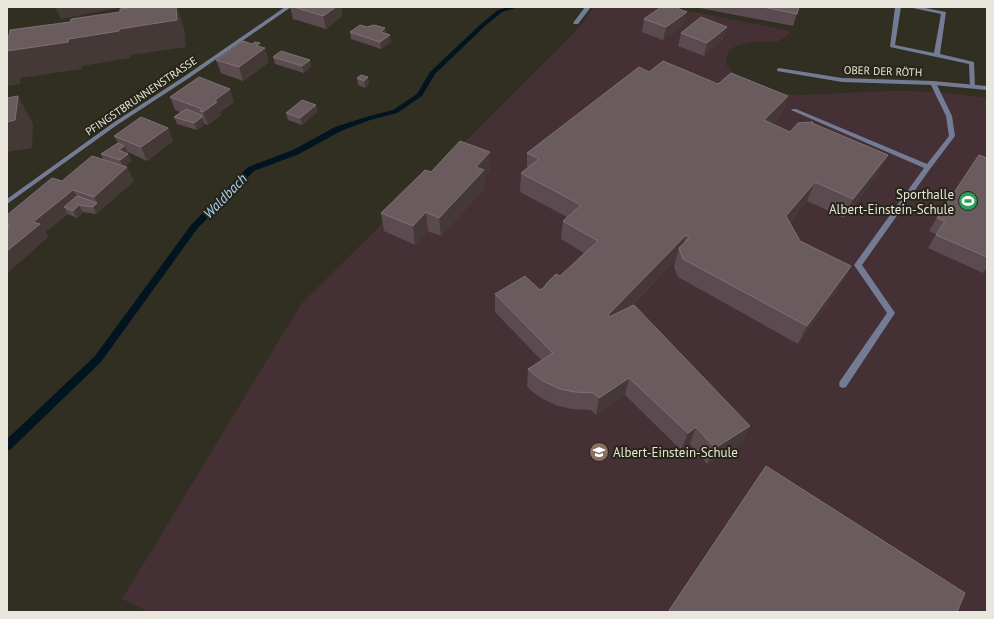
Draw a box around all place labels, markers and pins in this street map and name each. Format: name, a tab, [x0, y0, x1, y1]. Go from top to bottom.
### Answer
place label: Sporthalle Albert-Einstein-Schule	[829, 186, 954, 218]
sports icon: Sporthalle Albert-Einstein-Schule	[957, 190, 979, 212]
school or university icon: Albert-Einstein-Schule	[588, 441, 610, 463]
place label: Albert-Einstein-Schule	[613, 444, 738, 461]

